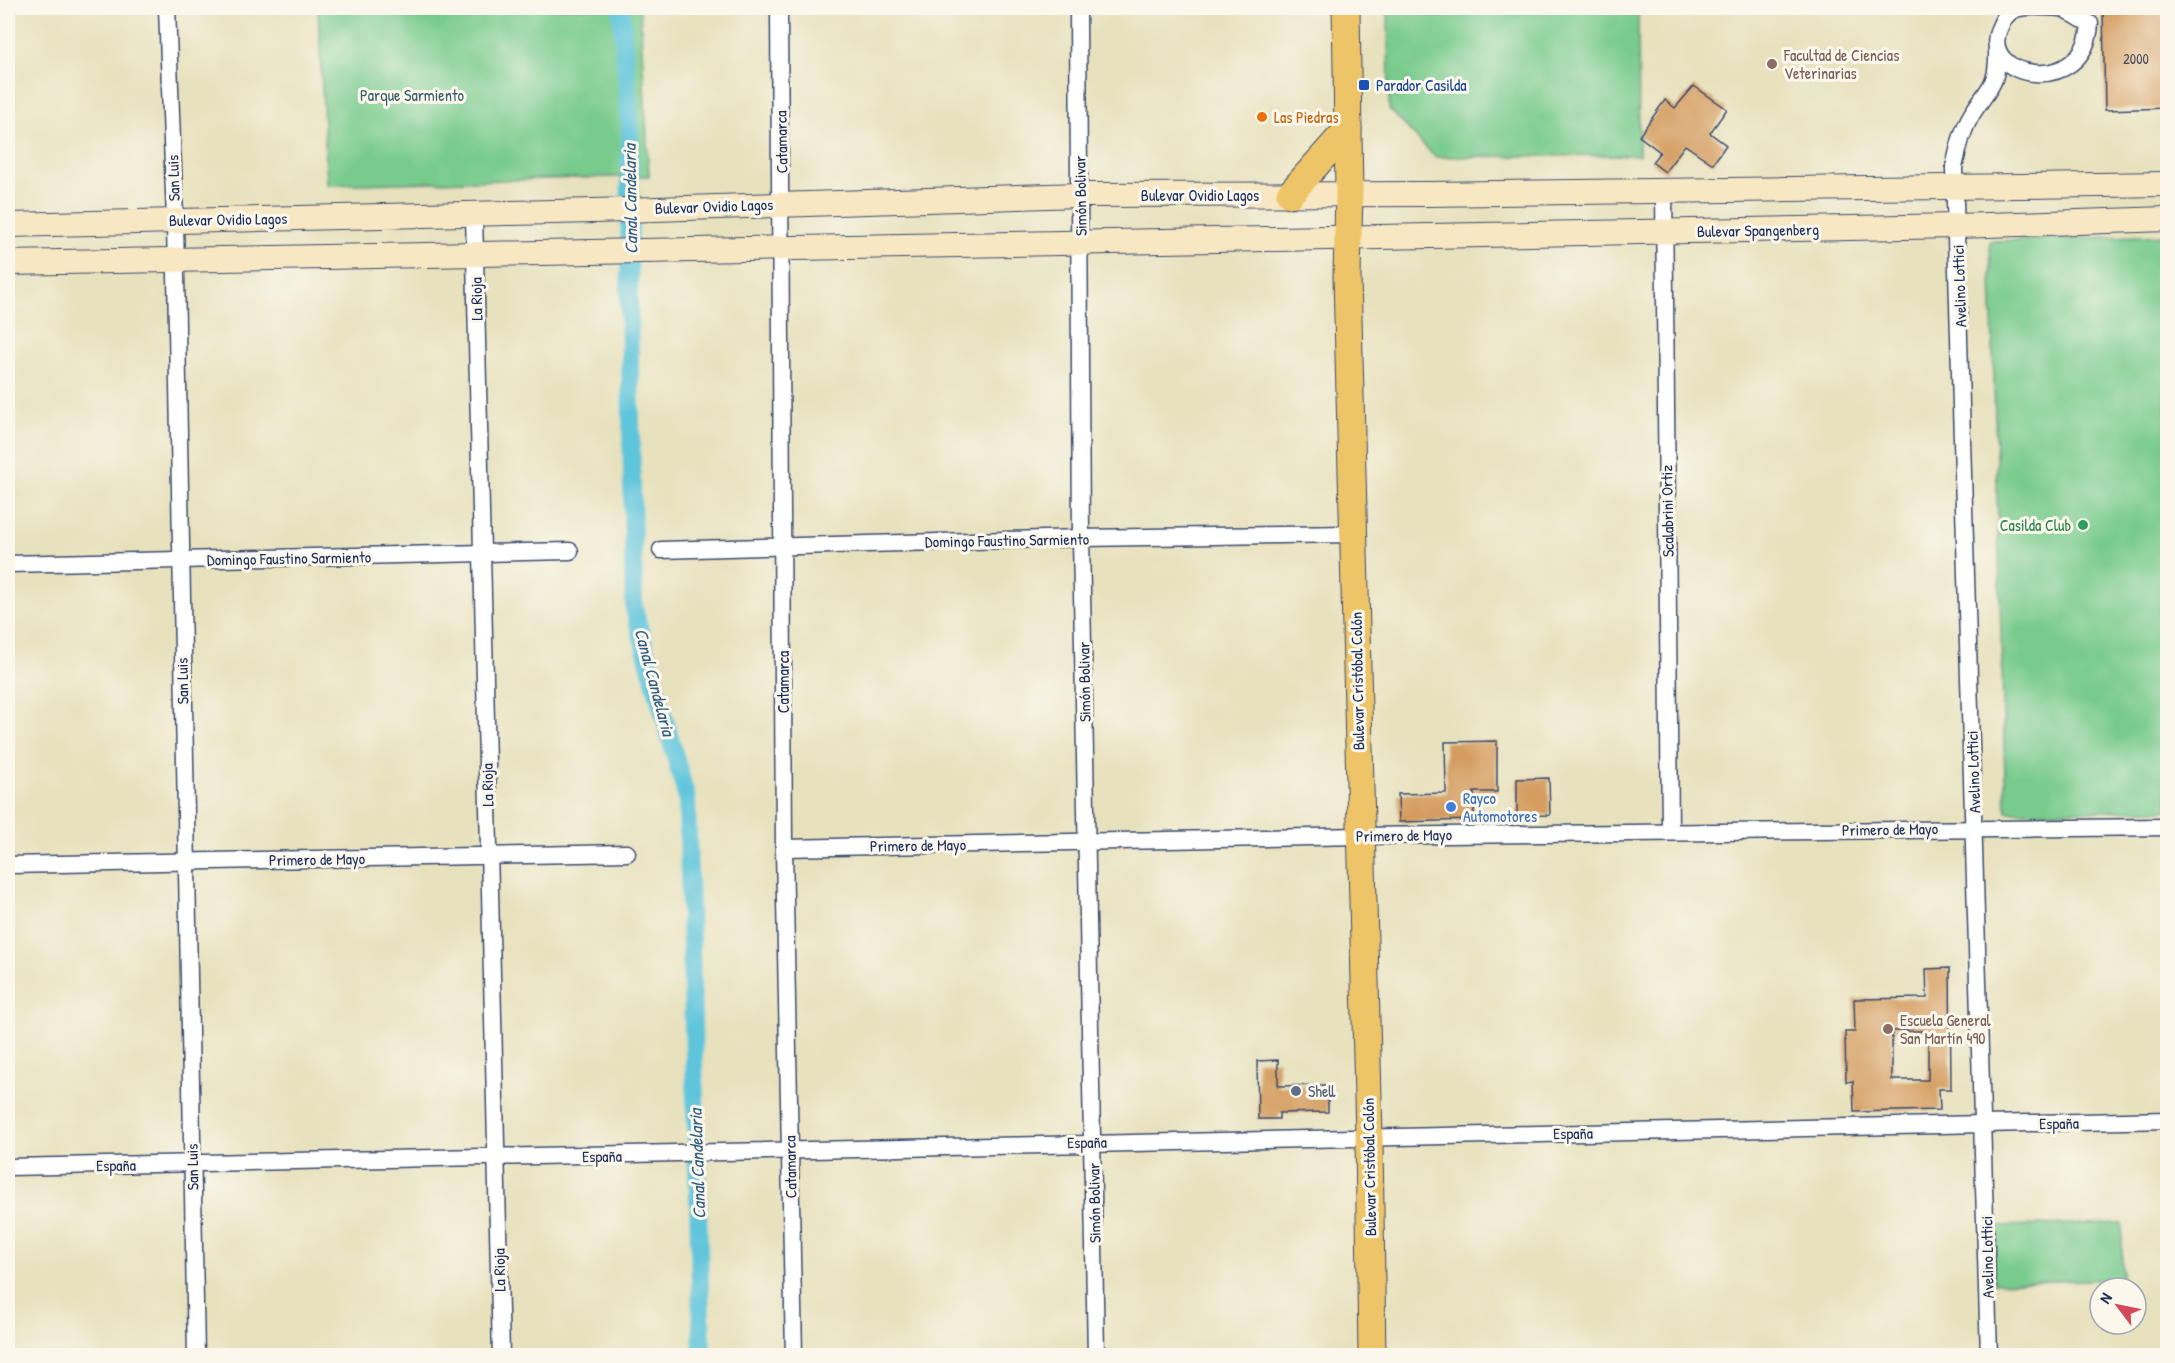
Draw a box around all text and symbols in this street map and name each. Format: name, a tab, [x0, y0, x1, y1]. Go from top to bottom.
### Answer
place label: Facultad de Ciencias Veterinarias	[1783, 44, 1899, 84]
house number: 2000	[2123, 49, 2149, 68]
marker: Facultad de Ciencias Veterinarias	[1765, 57, 1779, 71]
place label: Parador Casilda	[1376, 74, 1466, 96]
marker: Parador Casilda	[1357, 78, 1371, 92]
park label: Parque Sarmiento	[360, 84, 464, 106]
place label: Las Piedras	[1274, 106, 1339, 128]
marker: Las Piedras	[1255, 110, 1269, 124]
street label: Catamarca	[769, 111, 793, 173]
water label: Canal Candelaria	[617, 142, 643, 254]
street label: San Luis	[161, 154, 185, 202]
street label: Simón Bolivar	[1068, 156, 1092, 236]
street label: Bulevar Ovidio Lagos	[1141, 184, 1259, 206]
street label: Bulevar Ovidio Lagos	[654, 193, 774, 219]
street label: Bulevar Ovidio Lagos	[169, 207, 287, 231]
street label: Bulevar Spangenberg	[1697, 218, 1819, 242]
street label: Avelino Lottici	[1947, 244, 1971, 328]
street label: La Rioja	[465, 277, 487, 321]
street label: Scalabrini Ortiz	[1655, 465, 1679, 557]
place label: Casilda Club	[2000, 514, 2071, 536]
marker: Casilda Club	[2076, 518, 2090, 532]
street label: Domingo Faustino Sarmiento	[925, 528, 1090, 552]
street label: Domingo Faustino Sarmiento	[207, 546, 372, 570]
street label: Bulevar Cristóbal Colón	[1345, 612, 1369, 750]
water label: Canal Candelaria	[629, 626, 682, 740]
street label: Simón Bolivar	[1072, 642, 1096, 722]
street label: Catamarca	[772, 651, 794, 713]
street label: San Luis	[171, 657, 193, 705]
street label: Avelino Lottici	[1961, 730, 1985, 814]
street label: La Rioja	[476, 763, 498, 807]
place label: Rayco Automotores	[1463, 787, 1537, 827]
marker: Rayco Automotores	[1444, 800, 1458, 814]
street label: Primero de Mayo	[1842, 817, 1939, 841]
street label: Primero de Mayo	[1356, 823, 1453, 847]
street label: Primero de Mayo	[870, 833, 967, 857]
street label: Primero de Mayo	[269, 847, 366, 871]
place label: Escuela General San Martín 490	[1900, 1009, 1991, 1049]
marker: Escuela General San Martín 490	[1881, 1022, 1895, 1036]
place label: Shell	[1308, 1080, 1335, 1102]
marker: Shell	[1289, 1084, 1303, 1098]
street label: Bulevar Cristóbal Colón	[1357, 1098, 1381, 1236]
water label: Canal Candelaria	[683, 1107, 711, 1219]
street label: España	[2039, 1112, 2079, 1134]
street label: España	[1553, 1122, 1593, 1144]
street label: España	[1067, 1131, 1107, 1153]
street label: Catamarca	[778, 1136, 802, 1198]
street label: San Luis	[181, 1143, 203, 1191]
street label: España	[582, 1145, 622, 1167]
street label: España	[96, 1154, 136, 1176]
street label: Simón Bolivar	[1082, 1163, 1106, 1243]
street label: Avelino Lottici	[1975, 1216, 1999, 1298]
street label: La Rioja	[488, 1248, 510, 1292]
north arrow	[2088, 1276, 2148, 1336]
text: N	[2094, 1288, 2117, 1307]

